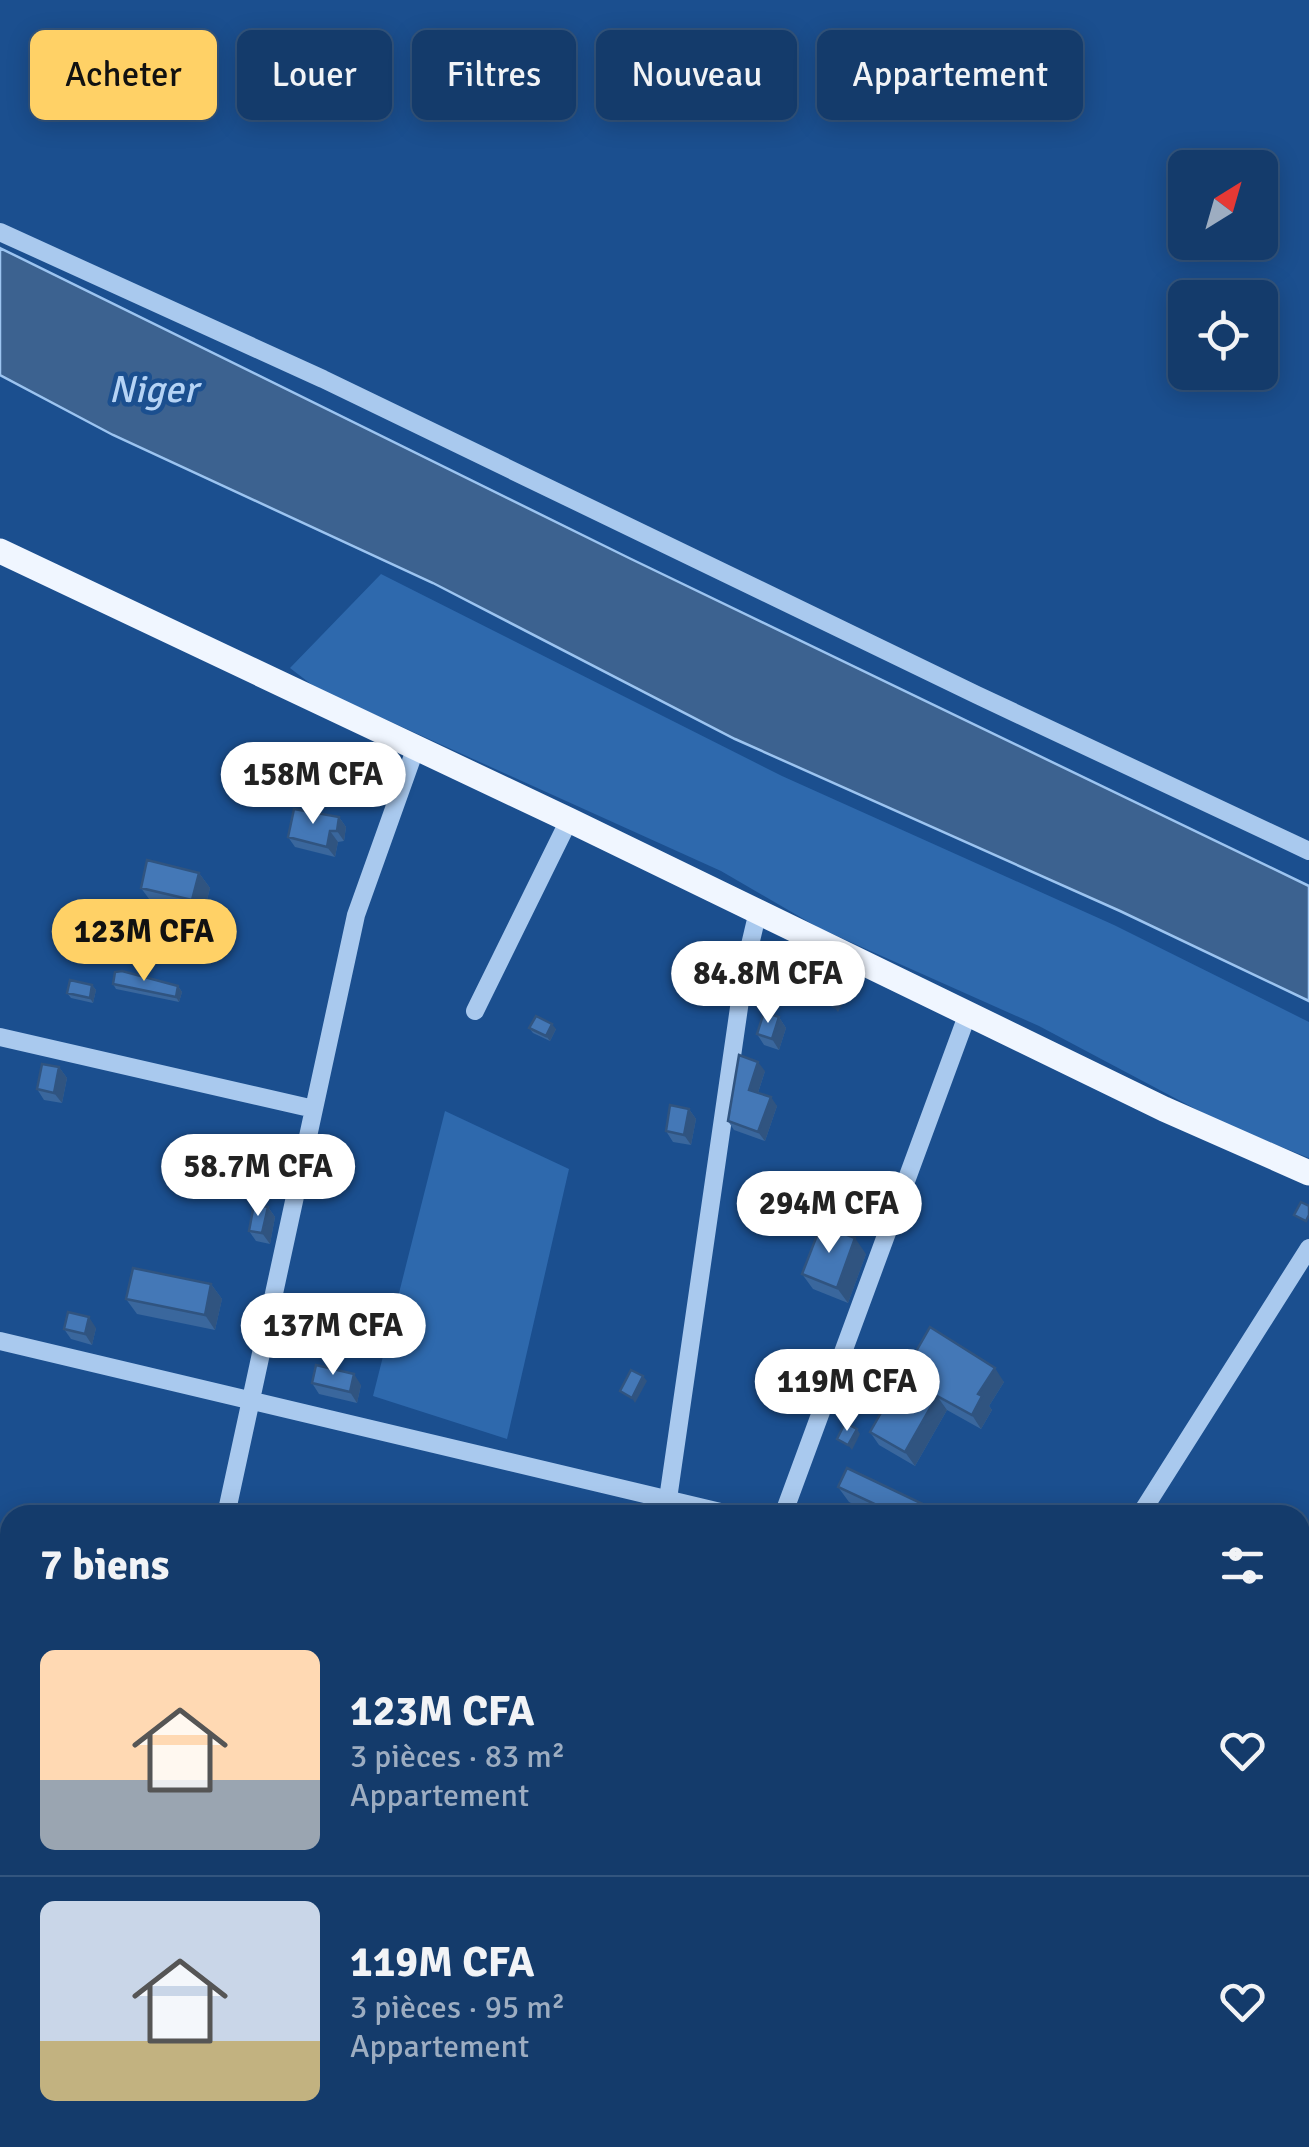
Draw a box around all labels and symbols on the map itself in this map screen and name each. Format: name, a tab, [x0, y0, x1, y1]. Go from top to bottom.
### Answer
north arrow	[1168, 150, 1278, 260]
water label: Niger	[108, 366, 203, 413]
pin: 158M CFA	[210, 742, 416, 827]
pin: 123M CFA	[41, 899, 247, 984]
pin: 84.8M CFA	[654, 941, 882, 1026]
pin: 58.7M CFA	[144, 1134, 372, 1219]
pin: 294M CFA	[726, 1171, 932, 1256]
pin: 137M CFA	[230, 1293, 436, 1378]
pin: 119M CFA	[744, 1349, 950, 1434]

